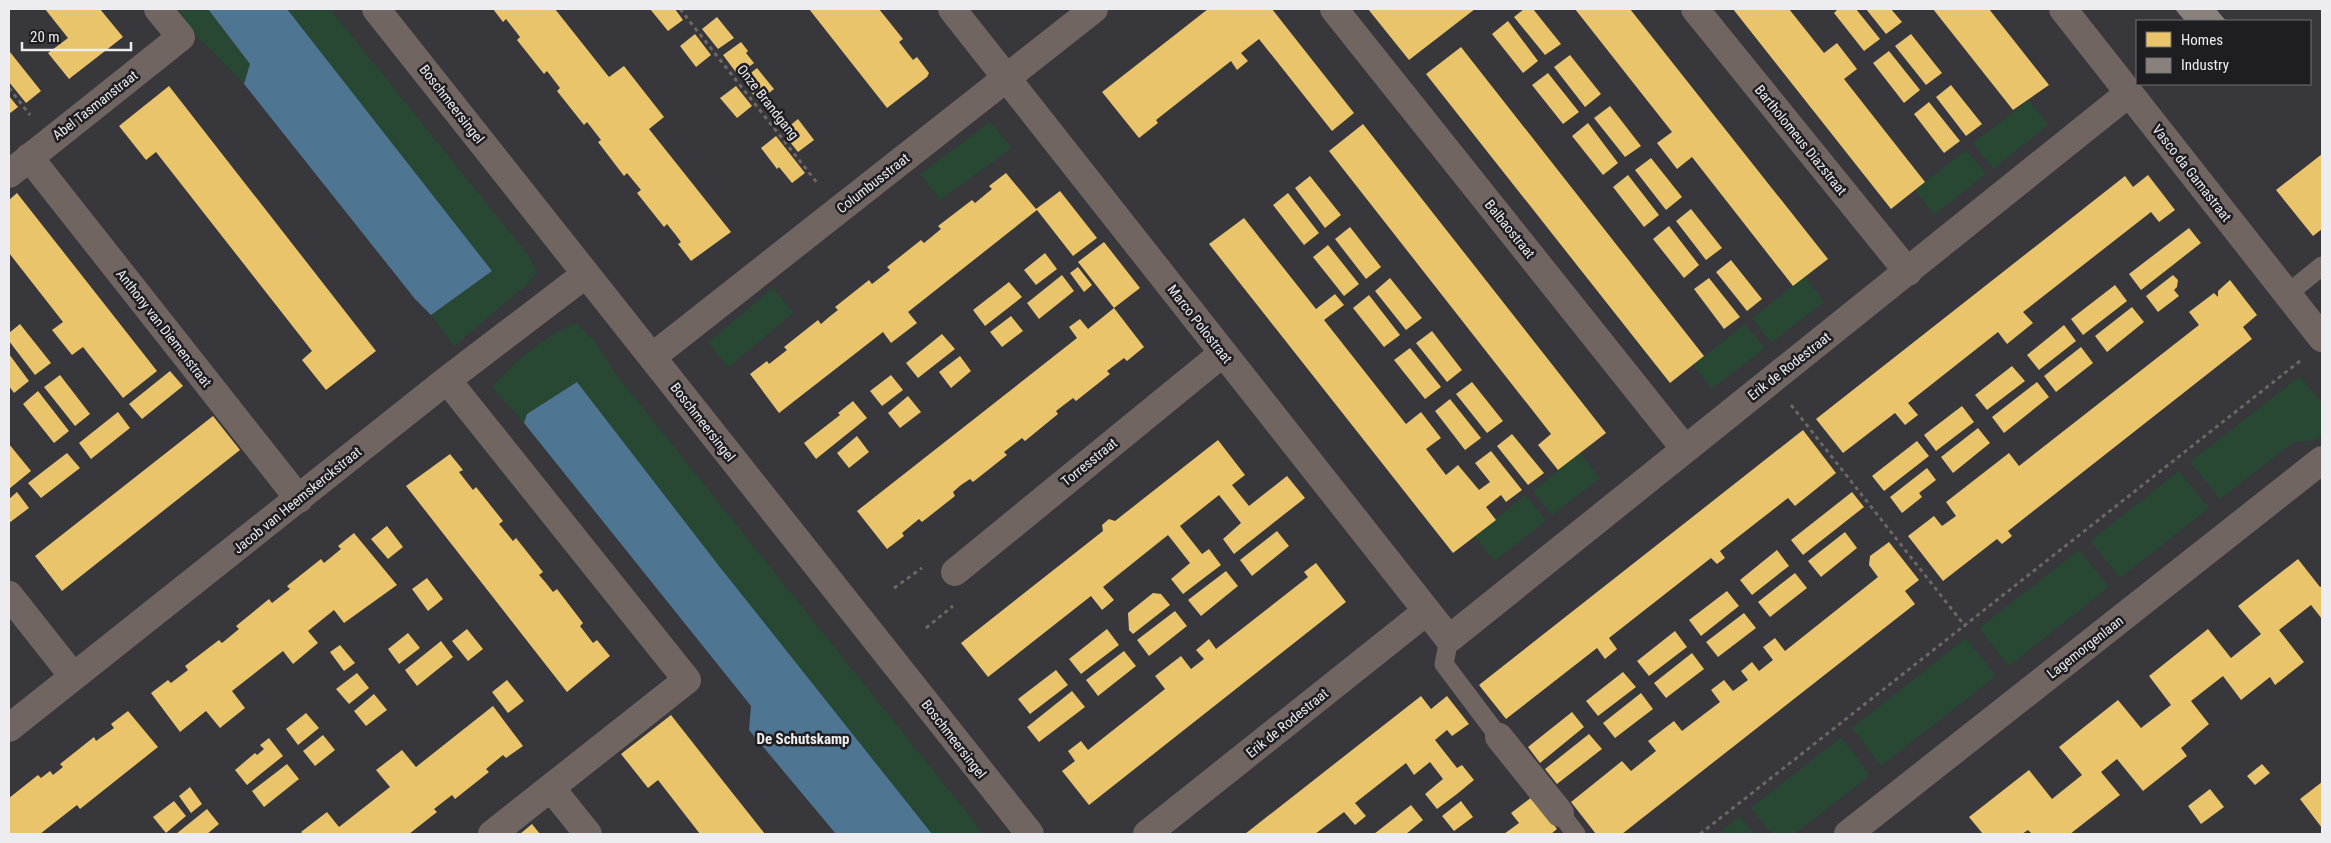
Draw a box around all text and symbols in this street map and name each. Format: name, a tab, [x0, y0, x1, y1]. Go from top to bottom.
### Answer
scale bar	[22, 20, 131, 52]
legend	[2136, 20, 2311, 85]
text: 20 m	[30, 28, 60, 46]
text: Homes	[2181, 31, 2223, 49]
text: Industry	[2181, 56, 2229, 74]
street label: Onze Brandgang	[734, 61, 802, 143]
street label: Boschmeersingel	[416, 62, 488, 146]
street label: Abel Tasmanstraat	[49, 67, 141, 143]
street label: Bartholomeus Diazstraat	[1752, 82, 1850, 198]
street label: Vasco da Gamastraat	[2149, 121, 2235, 225]
street label: Columbusstraat	[834, 150, 912, 216]
street label: Balbaostraat	[1482, 197, 1538, 261]
street label: Anthony van Diemenstraat	[113, 266, 215, 390]
street label: Marco Polostraat	[1164, 282, 1236, 366]
street label: Erik de Rodestraat	[1744, 329, 1834, 403]
street label: Boschmeersingel	[667, 380, 739, 464]
street label: Torresstraat	[1058, 435, 1120, 489]
street label: Jacob van Heemskerckstraat	[230, 443, 364, 557]
street label: Lagemorgenlaan	[2044, 612, 2126, 682]
street label: Erik de Rodestraat	[1243, 685, 1331, 761]
street label: Boschmeersingel	[918, 697, 990, 781]
district label: De Schutskamp	[756, 730, 850, 748]

